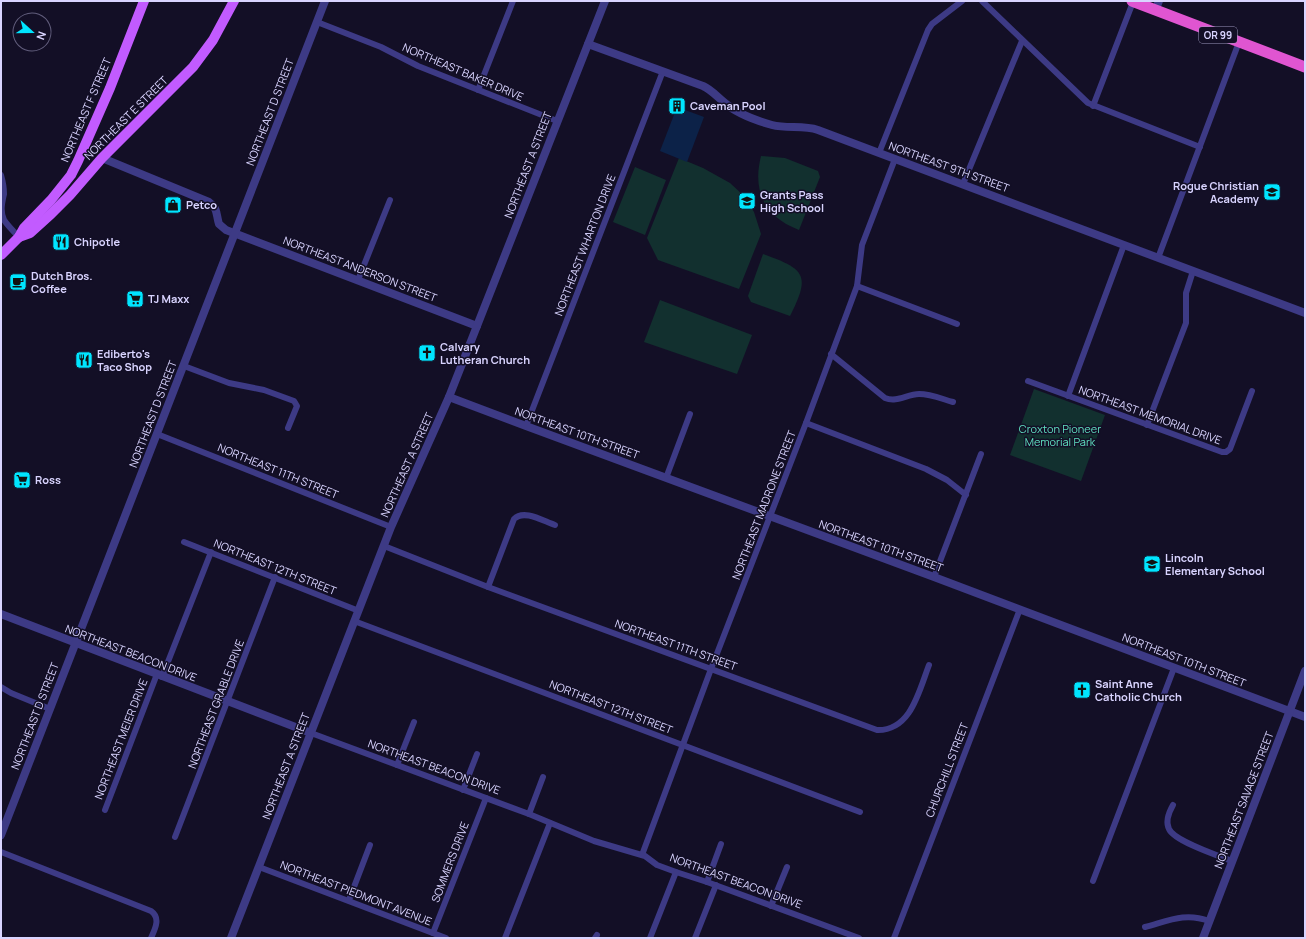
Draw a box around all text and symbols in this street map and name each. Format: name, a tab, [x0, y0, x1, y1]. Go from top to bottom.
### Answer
north arrow	[12, 12, 52, 52]
road number: OR 99	[1199, 27, 1237, 43]
text: N	[33, 29, 50, 42]
street label: NORTHEAST BAKER DRIVE	[400, 39, 526, 104]
street label: NORTHEAST F STREET	[57, 55, 114, 164]
street label: NORTHEAST D STREET	[242, 56, 297, 168]
street label: NORTHEAST E STREET	[81, 72, 171, 163]
building icon: Caveman Pool	[667, 96, 687, 116]
place label: Caveman Pool	[690, 98, 765, 113]
street label: NORTHEAST A STREET	[500, 109, 555, 220]
street label: NORTHEAST 9TH STREET	[887, 138, 1012, 195]
street label: NORTHEAST WHARTON DRIVE	[551, 172, 619, 318]
place label: Rogue Christian Academy	[1173, 178, 1260, 206]
school or university icon: Rogue Christian Academy	[1262, 182, 1282, 202]
place label: Grants Pass High School	[760, 187, 824, 215]
school or university icon: Grants Pass High School	[737, 191, 757, 211]
shop icon: Petco	[163, 195, 183, 215]
place label: Petco	[186, 197, 217, 212]
restaurant icon: Chipotle	[51, 232, 71, 252]
street label: NORTHEAST ANDERSON STREET	[281, 232, 440, 305]
place label: Chipotle	[74, 234, 121, 249]
place label: Dutch Bros. Coffee	[31, 268, 93, 296]
cafe icon: Dutch Bros. Coffee	[8, 272, 28, 292]
supermarket icon: TJ Maxx	[125, 289, 145, 309]
place label: TJ Maxx	[148, 291, 189, 306]
place label: Calvary Lutheran Church	[440, 339, 530, 367]
church icon: Calvary Lutheran Church	[417, 343, 437, 363]
place label: Ediberto's Taco Shop	[97, 346, 152, 374]
restaurant icon: Ediberto's Taco Shop	[74, 350, 94, 370]
street label: NORTHEAST D STREET	[125, 358, 180, 470]
street label: NORTHEAST MEMORIAL DRIVE	[1077, 382, 1224, 447]
street label: NORTHEAST 10TH STREET	[513, 403, 642, 462]
street label: NORTHEAST A STREET	[377, 410, 437, 520]
park label: Croxton Pioneer Memorial Park	[1019, 421, 1101, 449]
street label: NORTHEAST MADRONE STREET	[728, 428, 799, 582]
street label: NORTHEAST 11TH STREET	[216, 439, 341, 502]
supermarket icon: Ross	[12, 470, 32, 490]
place label: Ross	[35, 472, 61, 487]
street label: NORTHEAST 10TH STREET	[817, 516, 946, 575]
street label: NORTHEAST 12TH STREET	[212, 535, 339, 598]
place label: Lincoln Elementary School	[1165, 550, 1265, 578]
school or university icon: Lincoln Elementary School	[1142, 554, 1162, 574]
street label: NORTHEAST 11TH STREET	[613, 615, 740, 674]
street label: NORTHEAST BEACON DRIVE	[63, 620, 199, 685]
street label: NORTHEAST 10TH STREET	[1120, 629, 1249, 690]
street label: NORTHEAST GRABLE DRIVE	[184, 637, 247, 770]
street label: NORTHEAST D STREET	[7, 660, 62, 772]
street label: NORTHEAST MEIER DRIVE	[91, 676, 150, 801]
street label: NORTHEAST 12TH STREET	[547, 676, 675, 737]
place label: Saint Anne Catholic Church	[1095, 676, 1182, 704]
church icon: Saint Anne Catholic Church	[1072, 680, 1092, 700]
street label: NORTHEAST A STREET	[258, 710, 313, 821]
street label: CHURCHILL STREET	[922, 720, 972, 819]
street label: NORTHEAST SAVAGE STREET	[1210, 729, 1277, 871]
street label: NORTHEAST BEACON DRIVE	[366, 736, 502, 797]
street label: SOMMERS DRIVE	[427, 819, 472, 904]
street label: NORTHEAST BEACON DRIVE	[668, 850, 804, 911]
street label: NORTHEAST PIEDMONT AVENUE	[278, 857, 434, 928]

